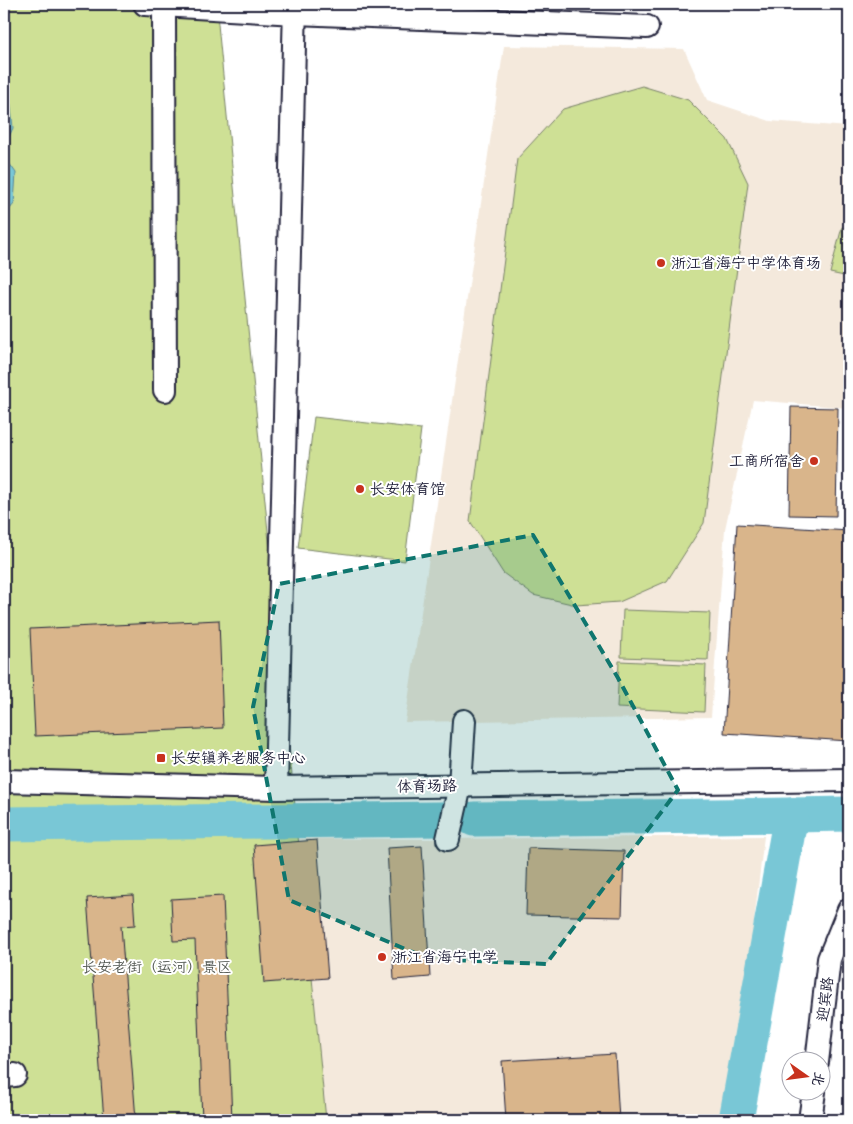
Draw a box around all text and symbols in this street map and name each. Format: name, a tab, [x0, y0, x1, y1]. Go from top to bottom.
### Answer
place label: 浙江省海宁中学体育场	[671, 254, 821, 272]
marker: 浙江省海宁中学体育场	[655, 257, 667, 269]
place label: 工商所宿舍	[729, 452, 804, 470]
marker: 工商所宿舍	[808, 455, 820, 467]
place label: 长安体育馆	[370, 480, 445, 498]
marker: 长安体育馆	[354, 483, 366, 495]
place label: 长安镇养老服务中心	[171, 749, 306, 767]
marker: 长安镇养老服务中心	[155, 752, 167, 764]
street label: 体育场路	[397, 776, 457, 796]
place label: 浙江省海宁中学	[392, 948, 497, 966]
marker: 浙江省海宁中学	[376, 951, 388, 963]
park label: 长安老街（运河）景区	[82, 958, 232, 976]
street label: 迎宾路	[813, 976, 837, 1022]
north arrow	[780, 1052, 830, 1102]
text: 北	[808, 1070, 828, 1088]

